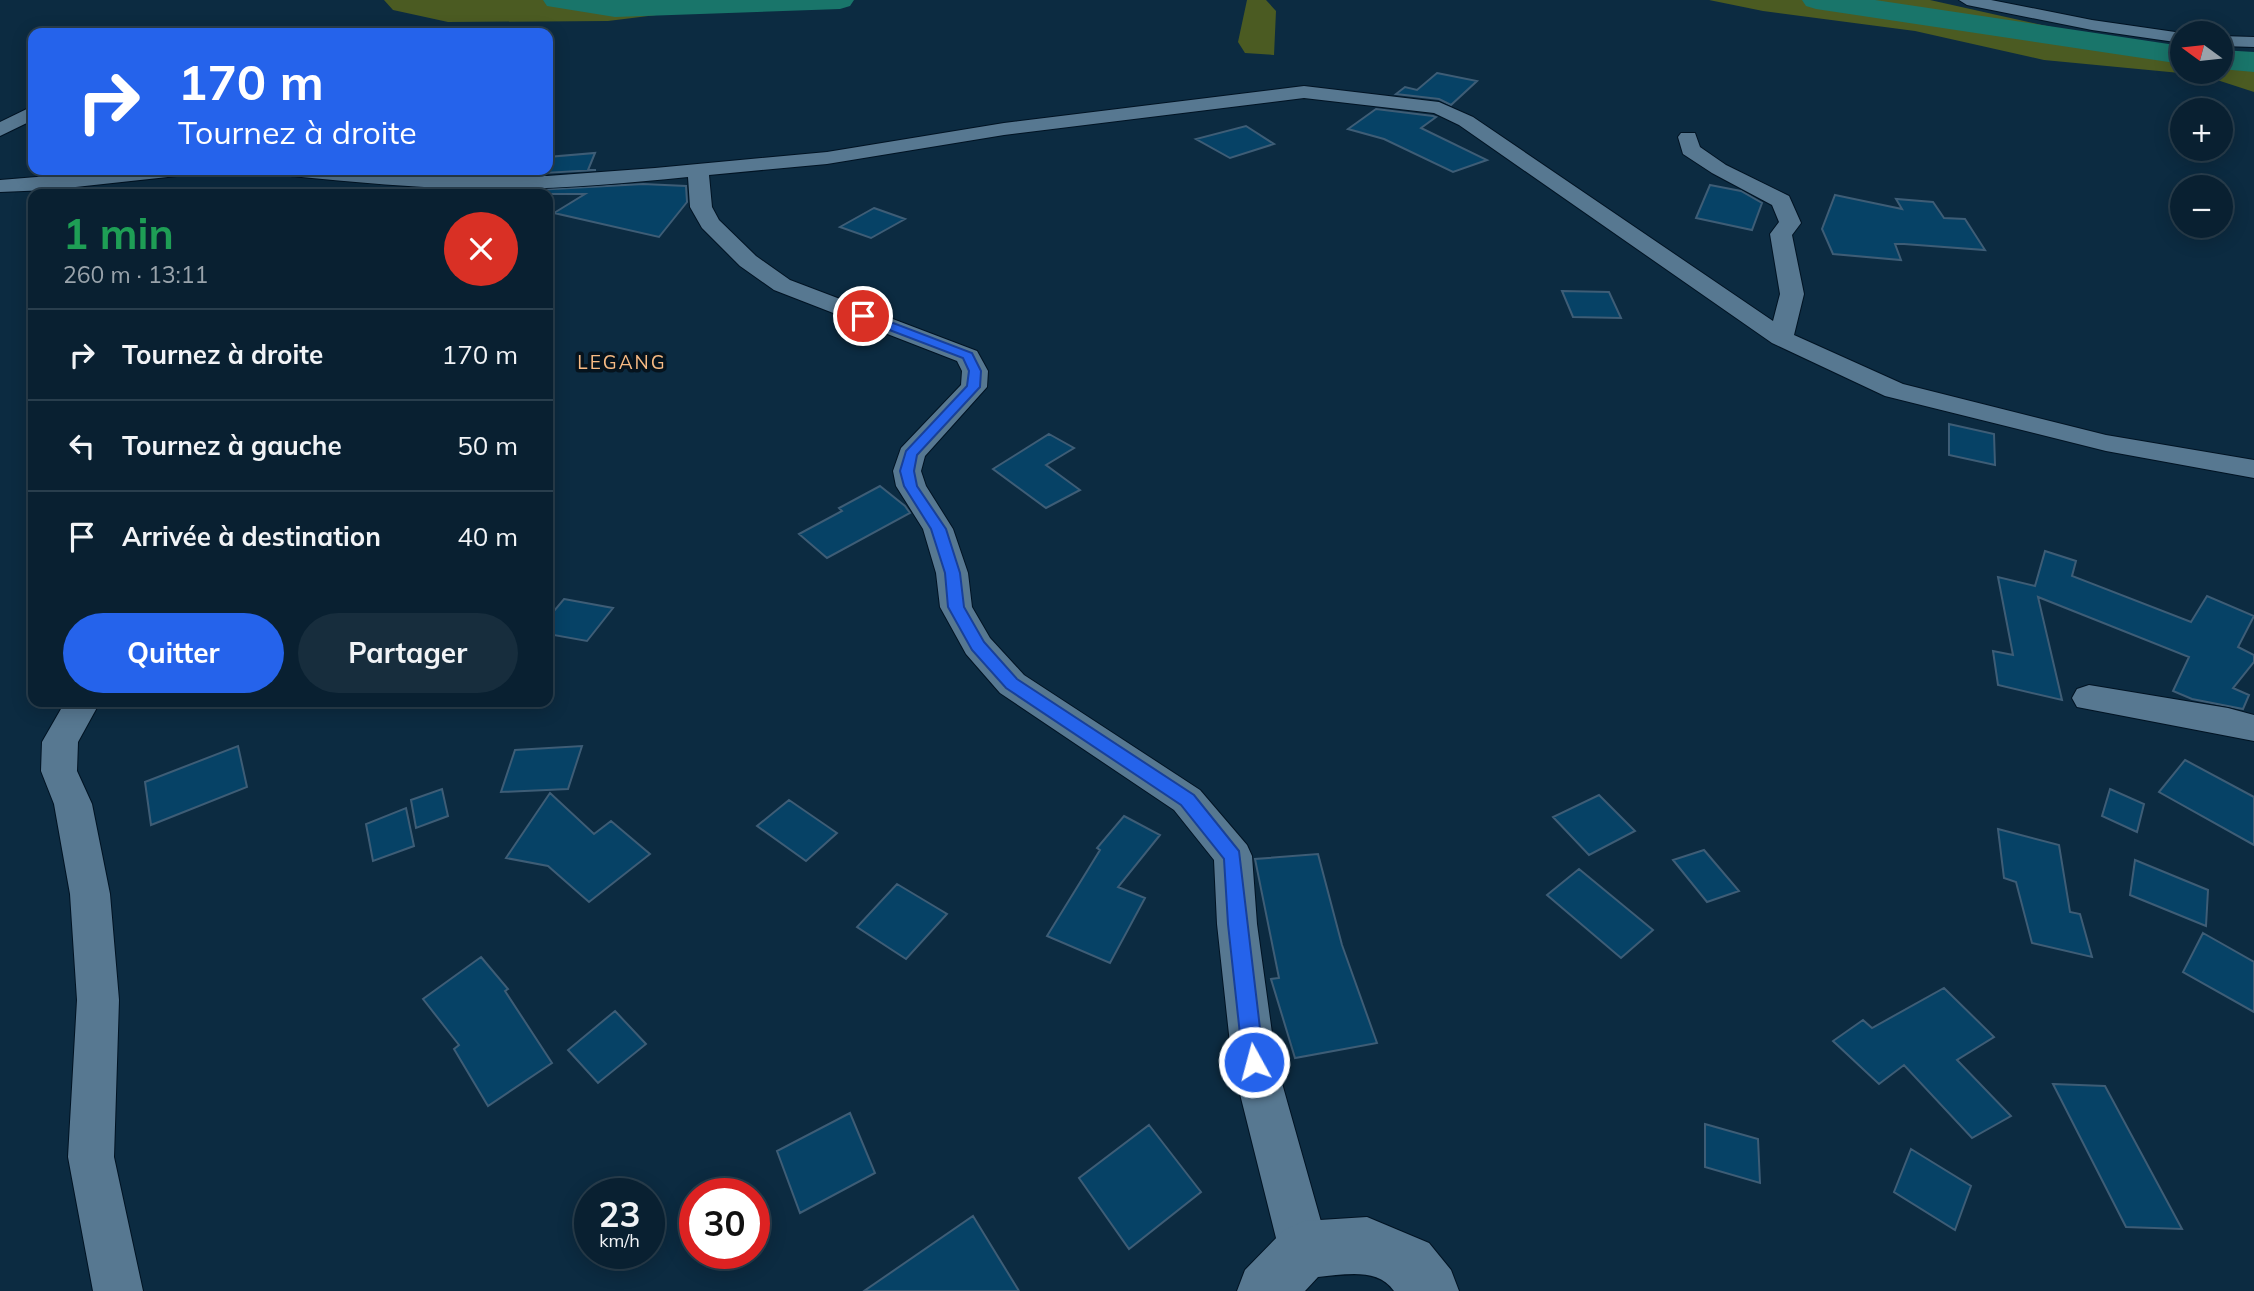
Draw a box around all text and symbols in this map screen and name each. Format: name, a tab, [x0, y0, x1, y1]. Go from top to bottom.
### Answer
north arrow	[2170, 21, 2233, 84]
map controls	[2170, 21, 2233, 238]
text: 170 m	[178, 51, 324, 112]
icon: right	[63, 56, 154, 147]
button: +	[2170, 98, 2233, 161]
text: Tournez à droite	[178, 112, 417, 152]
button: −	[2170, 175, 2233, 238]
text: 1 min	[63, 207, 174, 260]
button: close	[444, 212, 518, 286]
text: 260 m · 13:11	[63, 260, 208, 289]
pin	[833, 286, 893, 346]
icon: arrive	[844, 297, 882, 335]
icon: right	[63, 336, 101, 374]
text: Tournez à droite	[122, 338, 323, 371]
text: 170 m	[442, 338, 518, 371]
district label: LEGANG	[577, 350, 667, 374]
icon: left	[63, 427, 101, 465]
text: Tournez à gauche	[122, 429, 342, 462]
text: 50 m	[457, 429, 518, 462]
icon: arrive	[63, 518, 101, 556]
text: Arrivée à destination	[122, 520, 381, 553]
text: 40 m	[457, 520, 518, 553]
button: Quitter	[63, 613, 284, 693]
button: Partager	[298, 613, 518, 693]
position arrow	[1217, 1025, 1291, 1099]
speed limit sign: 30	[679, 1178, 770, 1269]
text: 23	[598, 1192, 641, 1236]
text: km/h	[599, 1229, 640, 1252]

